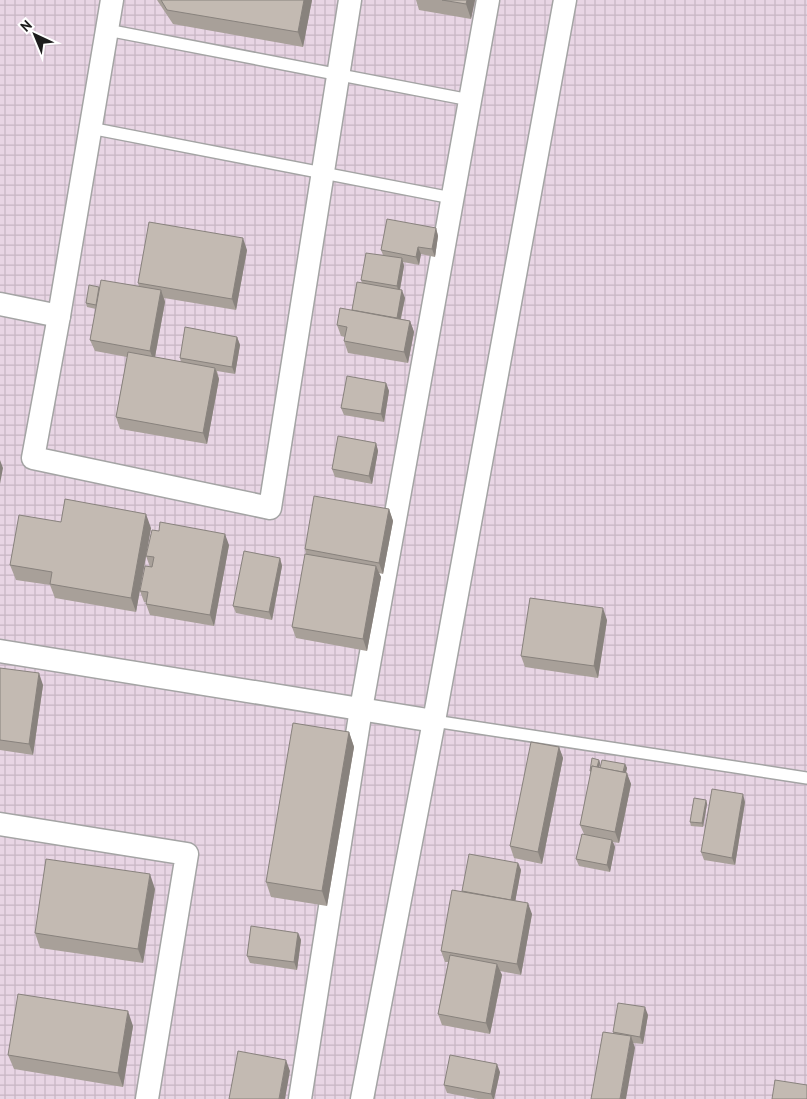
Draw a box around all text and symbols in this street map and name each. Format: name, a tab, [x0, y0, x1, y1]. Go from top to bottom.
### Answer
north arrow	[10, 10, 60, 60]
text: N	[16, 16, 36, 35]

